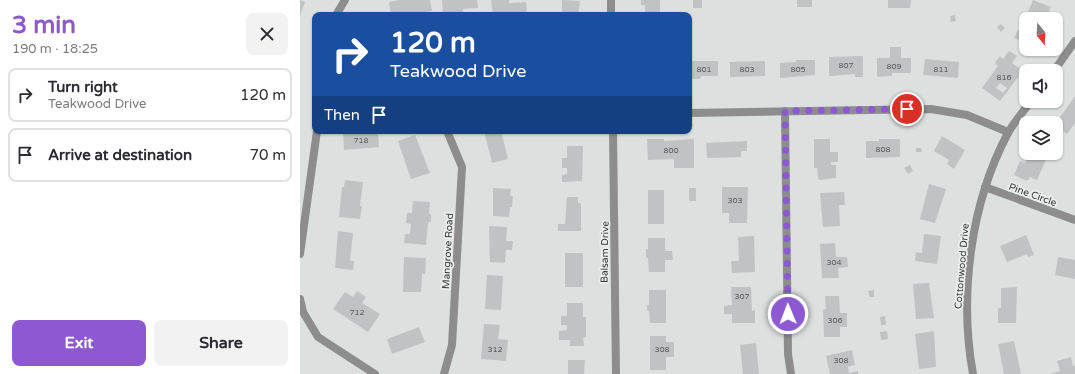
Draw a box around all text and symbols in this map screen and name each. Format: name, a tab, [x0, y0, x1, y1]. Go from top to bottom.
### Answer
text: 3 min	[12, 11, 76, 40]
north arrow	[1019, 12, 1063, 56]
map controls	[1019, 12, 1063, 160]
button: close	[246, 13, 288, 55]
text: 120 m	[390, 26, 476, 60]
icon: right	[324, 28, 376, 80]
text: 190 m · 18:25	[12, 41, 98, 57]
text: Teakwood Drive	[390, 60, 526, 82]
house number: 807	[838, 61, 854, 70]
house number: 809	[886, 62, 902, 71]
button: sound	[1019, 64, 1063, 108]
house number: 801	[696, 65, 712, 74]
house number: 803	[739, 65, 755, 74]
house number: 805	[790, 65, 806, 74]
house number: 811	[933, 65, 949, 74]
house number: 816	[996, 73, 1012, 82]
text: Turn right	[48, 78, 118, 96]
icon: right	[14, 84, 36, 106]
text: 120 m	[240, 86, 286, 104]
pin	[890, 92, 924, 126]
text: Teakwood Drive	[48, 96, 146, 112]
icon: arrive	[896, 98, 918, 120]
icon: arrive	[368, 104, 390, 126]
text: Then	[324, 106, 360, 124]
button: layers	[1019, 116, 1063, 160]
house number: 718	[353, 136, 369, 145]
icon: arrive	[14, 144, 36, 166]
house number: 808	[875, 145, 891, 154]
text: Arrive at destination	[48, 146, 192, 164]
text: 70 m	[249, 146, 286, 164]
house number: 800	[663, 146, 679, 155]
street label: Pine Circle	[1007, 181, 1059, 209]
house number: 303	[727, 196, 743, 205]
street label: Mangrove Road	[440, 213, 456, 289]
street label: Balsam Drive	[598, 221, 612, 283]
street label: Cottonwood Drive	[952, 222, 972, 309]
house number: 304	[826, 258, 842, 267]
house number: 307	[734, 292, 750, 301]
position arrow	[767, 293, 809, 335]
house number: 712	[349, 308, 365, 317]
house number: 306	[827, 316, 843, 325]
button: Exit	[12, 320, 146, 366]
button: Share	[154, 320, 288, 366]
house number: 312	[487, 345, 503, 354]
house number: 308	[654, 345, 670, 354]
house number: 308	[833, 356, 849, 365]

